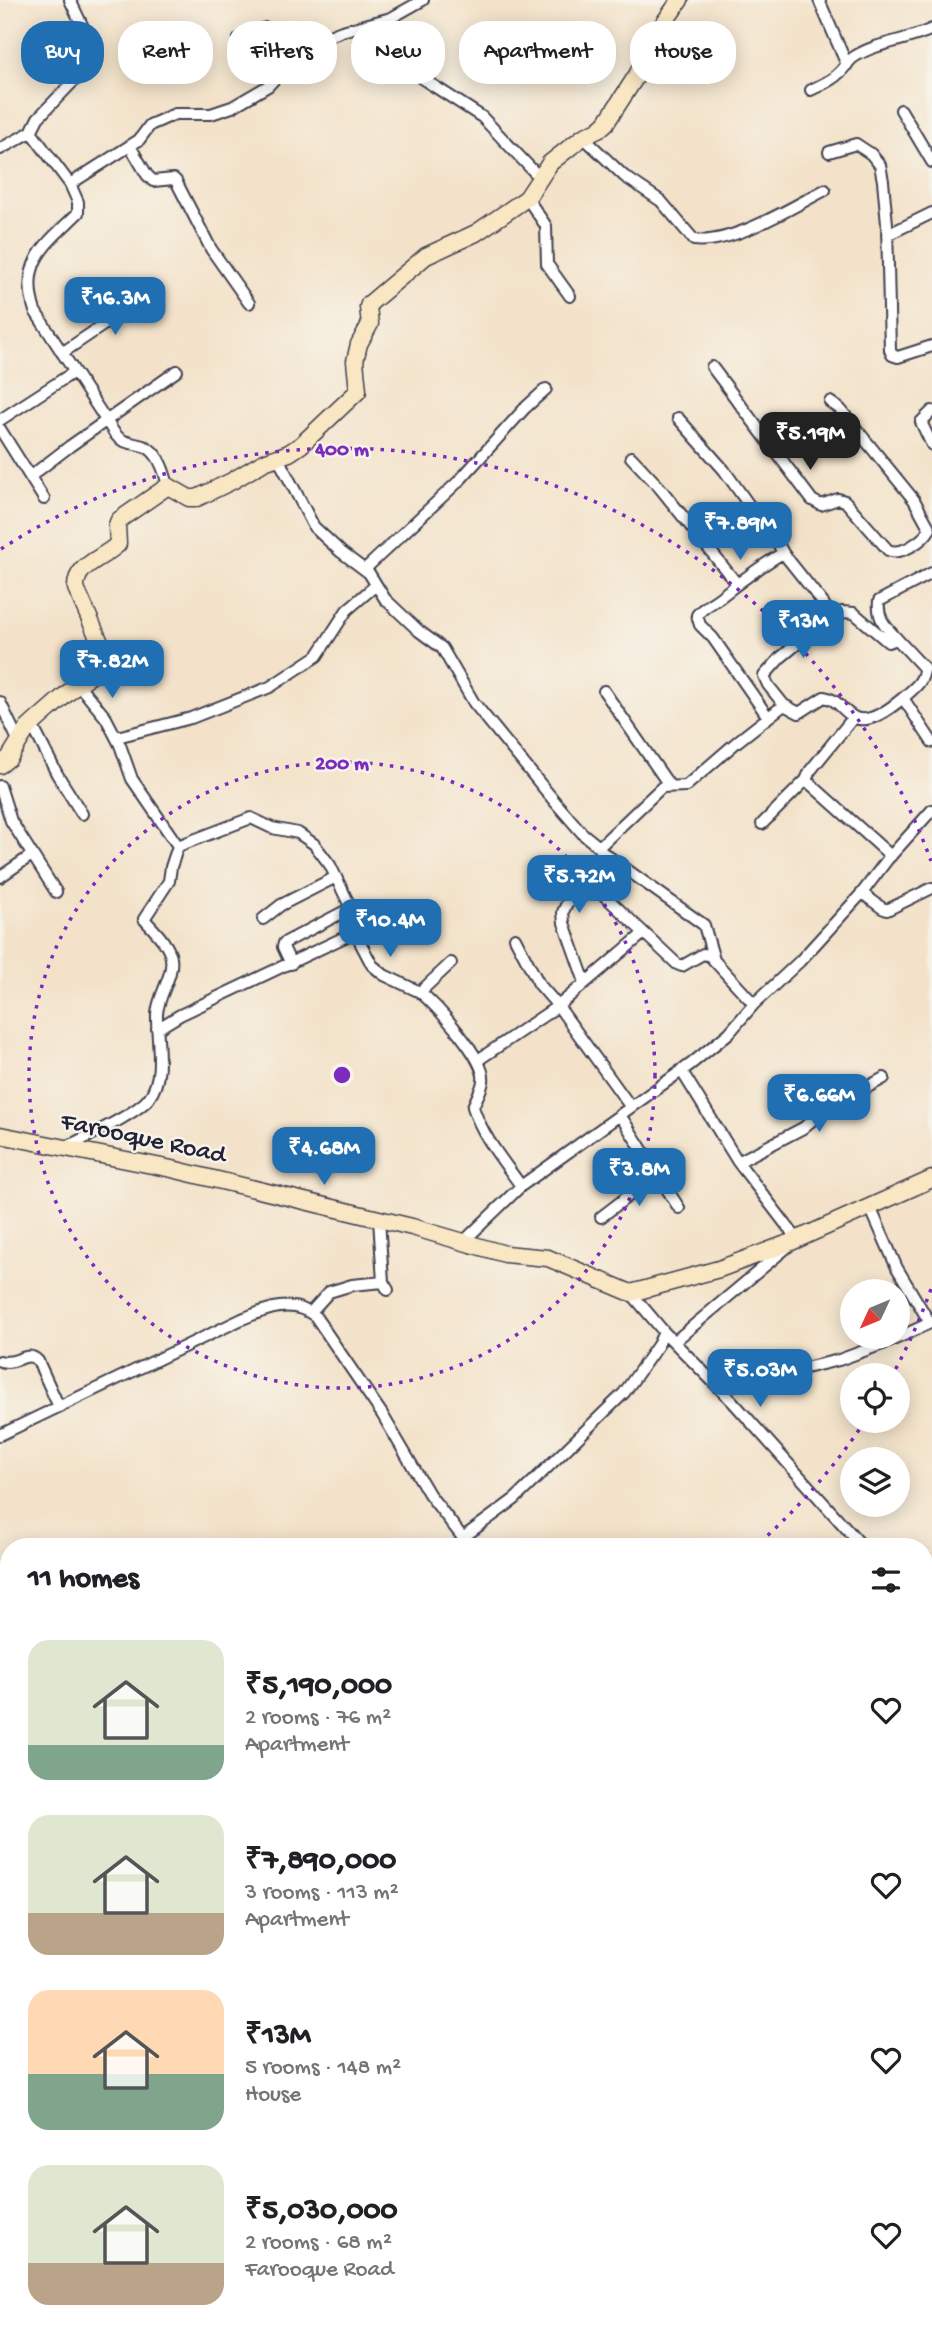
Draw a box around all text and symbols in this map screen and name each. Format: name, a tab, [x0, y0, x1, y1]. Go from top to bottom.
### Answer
chip: Buy	[21, 21, 104, 84]
chip: Rent	[118, 21, 213, 84]
chip: Filters	[227, 21, 337, 84]
chip: New	[351, 21, 445, 84]
chip: Apartment	[459, 21, 616, 84]
chip: House	[630, 21, 736, 84]
pin: ₹16.3M	[58, 278, 172, 337]
text: ₹16.3M	[80, 286, 150, 313]
pin: ₹5.19M	[753, 412, 867, 472]
text: ₹5.19M	[775, 421, 845, 448]
text: 400 m	[314, 439, 369, 464]
pin: ₹7.89M	[683, 503, 797, 562]
text: ₹7.89M	[704, 511, 776, 538]
pin: ₹13M	[762, 600, 844, 660]
text: ₹13M	[778, 609, 828, 636]
pin: ₹7.82M	[55, 640, 169, 700]
text: ₹7.82M	[76, 649, 148, 676]
text: 200 m	[315, 753, 369, 778]
pin: ₹5.72M	[522, 856, 636, 915]
text: ₹5.72M	[543, 864, 615, 891]
pin: ₹10.4M	[333, 900, 447, 959]
text: ₹10.4M	[355, 908, 425, 935]
centre of rings	[330, 1063, 354, 1087]
pin: ₹6.66M	[762, 1074, 876, 1134]
text: ₹6.66M	[783, 1083, 855, 1110]
street label: Farooque Road	[57, 1107, 230, 1173]
pin: ₹4.68M	[267, 1128, 381, 1187]
text: ₹4.68M	[288, 1136, 360, 1163]
pin: ₹3.8M	[590, 1148, 688, 1208]
text: ₹3.8M	[609, 1157, 669, 1184]
north arrow	[840, 1279, 910, 1349]
map controls	[840, 1279, 910, 1517]
pin: ₹5.03M	[703, 1350, 817, 1409]
text: ₹5.03M	[723, 1358, 797, 1385]
button: locate	[840, 1363, 910, 1433]
button: layers	[840, 1447, 910, 1517]
icon: filters	[867, 1561, 905, 1599]
text: 11 homes	[28, 1563, 139, 1598]
icon: home	[84, 1668, 168, 1752]
text: ₹5,190,000	[245, 1670, 392, 1705]
icon: heart	[867, 1691, 905, 1729]
text: 2 rooms · 76 m²	[245, 1705, 391, 1732]
text: Apartment	[245, 1732, 349, 1759]
icon: home	[84, 1843, 168, 1927]
text: ₹7,890,000	[245, 1845, 396, 1880]
icon: heart	[867, 1866, 905, 1904]
text: 3 rooms · 113 m²	[245, 1880, 399, 1907]
text: Apartment	[245, 1907, 349, 1934]
icon: home	[84, 2018, 168, 2102]
text: ₹13M	[245, 2020, 311, 2055]
icon: heart	[867, 2041, 905, 2079]
text: 5 rooms · 148 m²	[245, 2055, 401, 2082]
text: House	[245, 2082, 301, 2109]
icon: home	[84, 2193, 168, 2277]
text: ₹5,030,000	[245, 2195, 398, 2230]
icon: heart	[867, 2216, 905, 2254]
text: 2 rooms · 68 m²	[245, 2230, 392, 2257]
text: Farooque Road	[245, 2257, 394, 2284]

